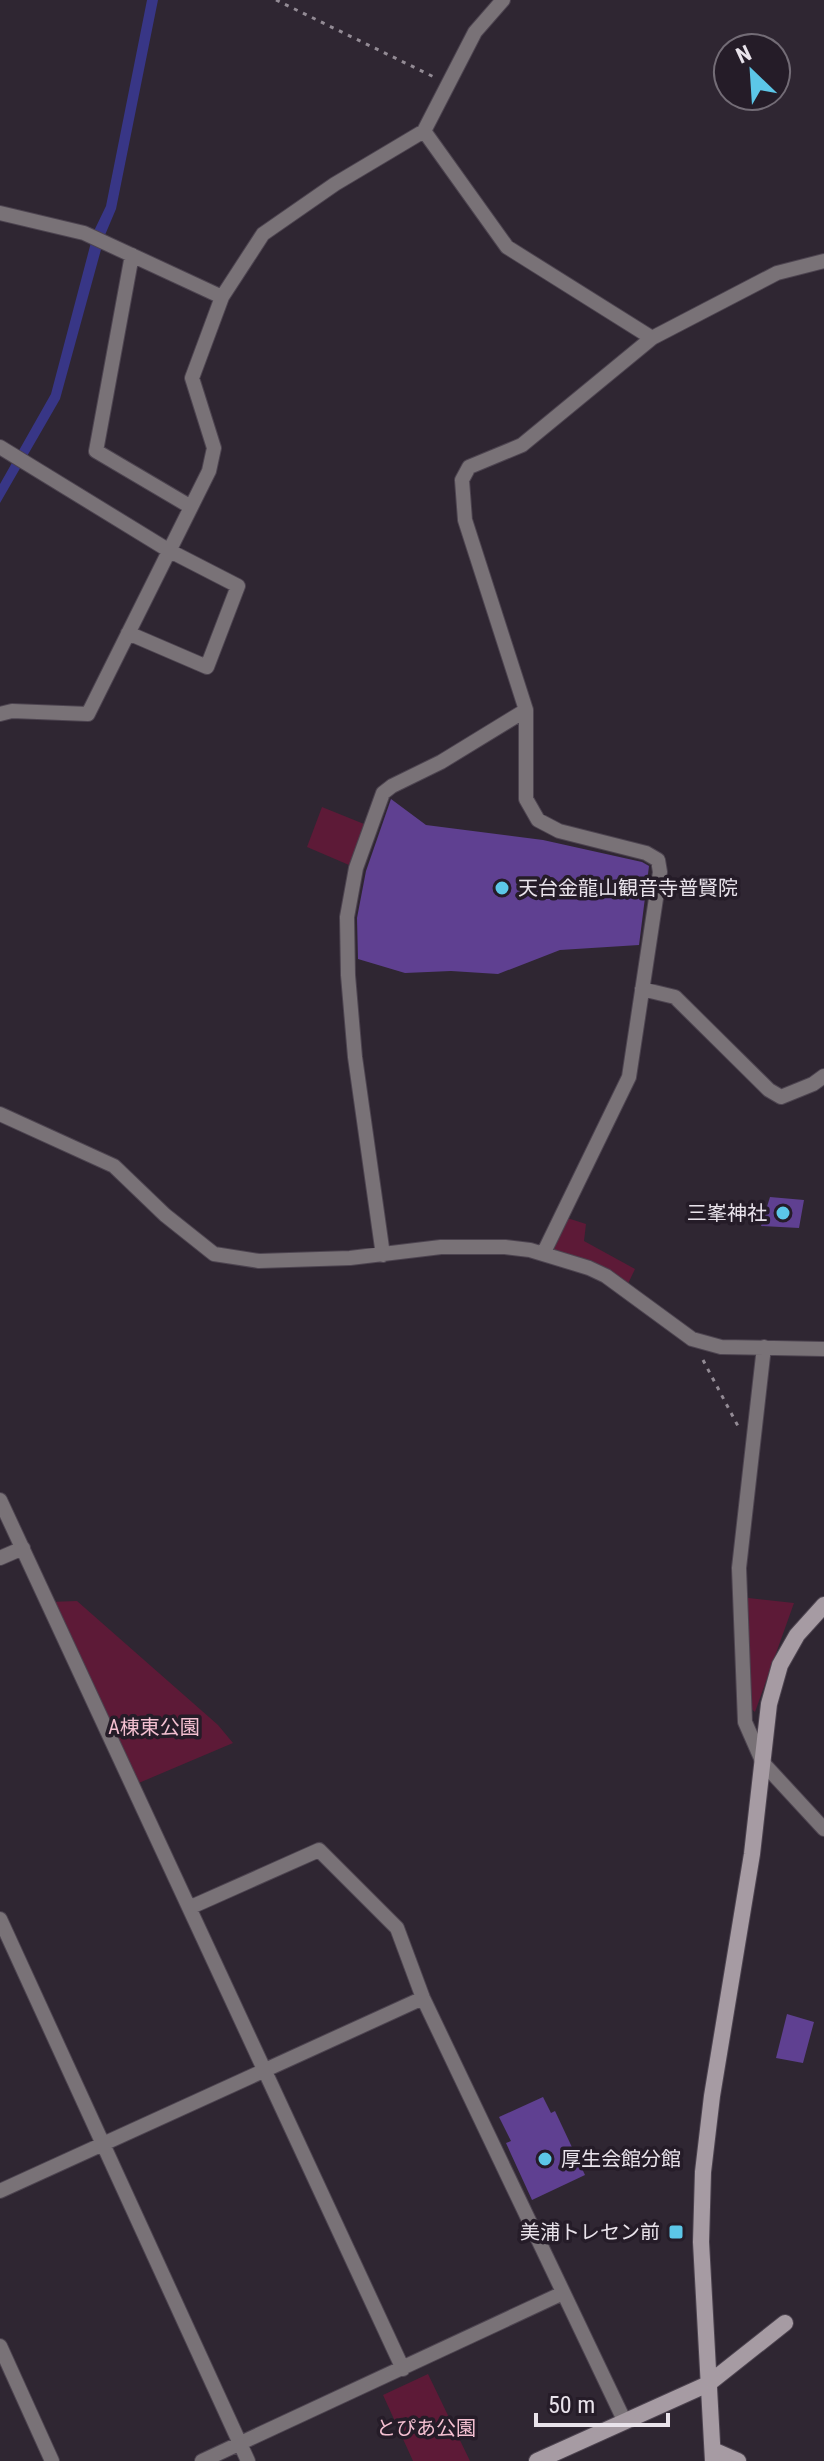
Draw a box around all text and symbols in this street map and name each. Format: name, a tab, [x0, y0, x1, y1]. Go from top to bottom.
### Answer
north arrow	[712, 32, 792, 112]
text: N	[732, 40, 755, 69]
place label: 天台金龍山観音寺普賢院	[518, 876, 738, 900]
marker: 天台金龍山観音寺普賢院	[493, 879, 511, 897]
place label: 三峯神社	[687, 1201, 767, 1225]
marker: 三峯神社	[774, 1204, 792, 1222]
park label: A棟東公園	[108, 1715, 200, 1739]
place label: 厚生会館分館	[561, 2147, 681, 2171]
marker: 厚生会館分館	[536, 2150, 554, 2168]
place label: 美浦トレセン前	[520, 2220, 660, 2244]
marker: 美浦トレセン前	[667, 2223, 685, 2241]
scale bar	[536, 2377, 668, 2427]
text: 50 m	[548, 2391, 595, 2419]
park label: とぴあ公園	[376, 2416, 476, 2440]

